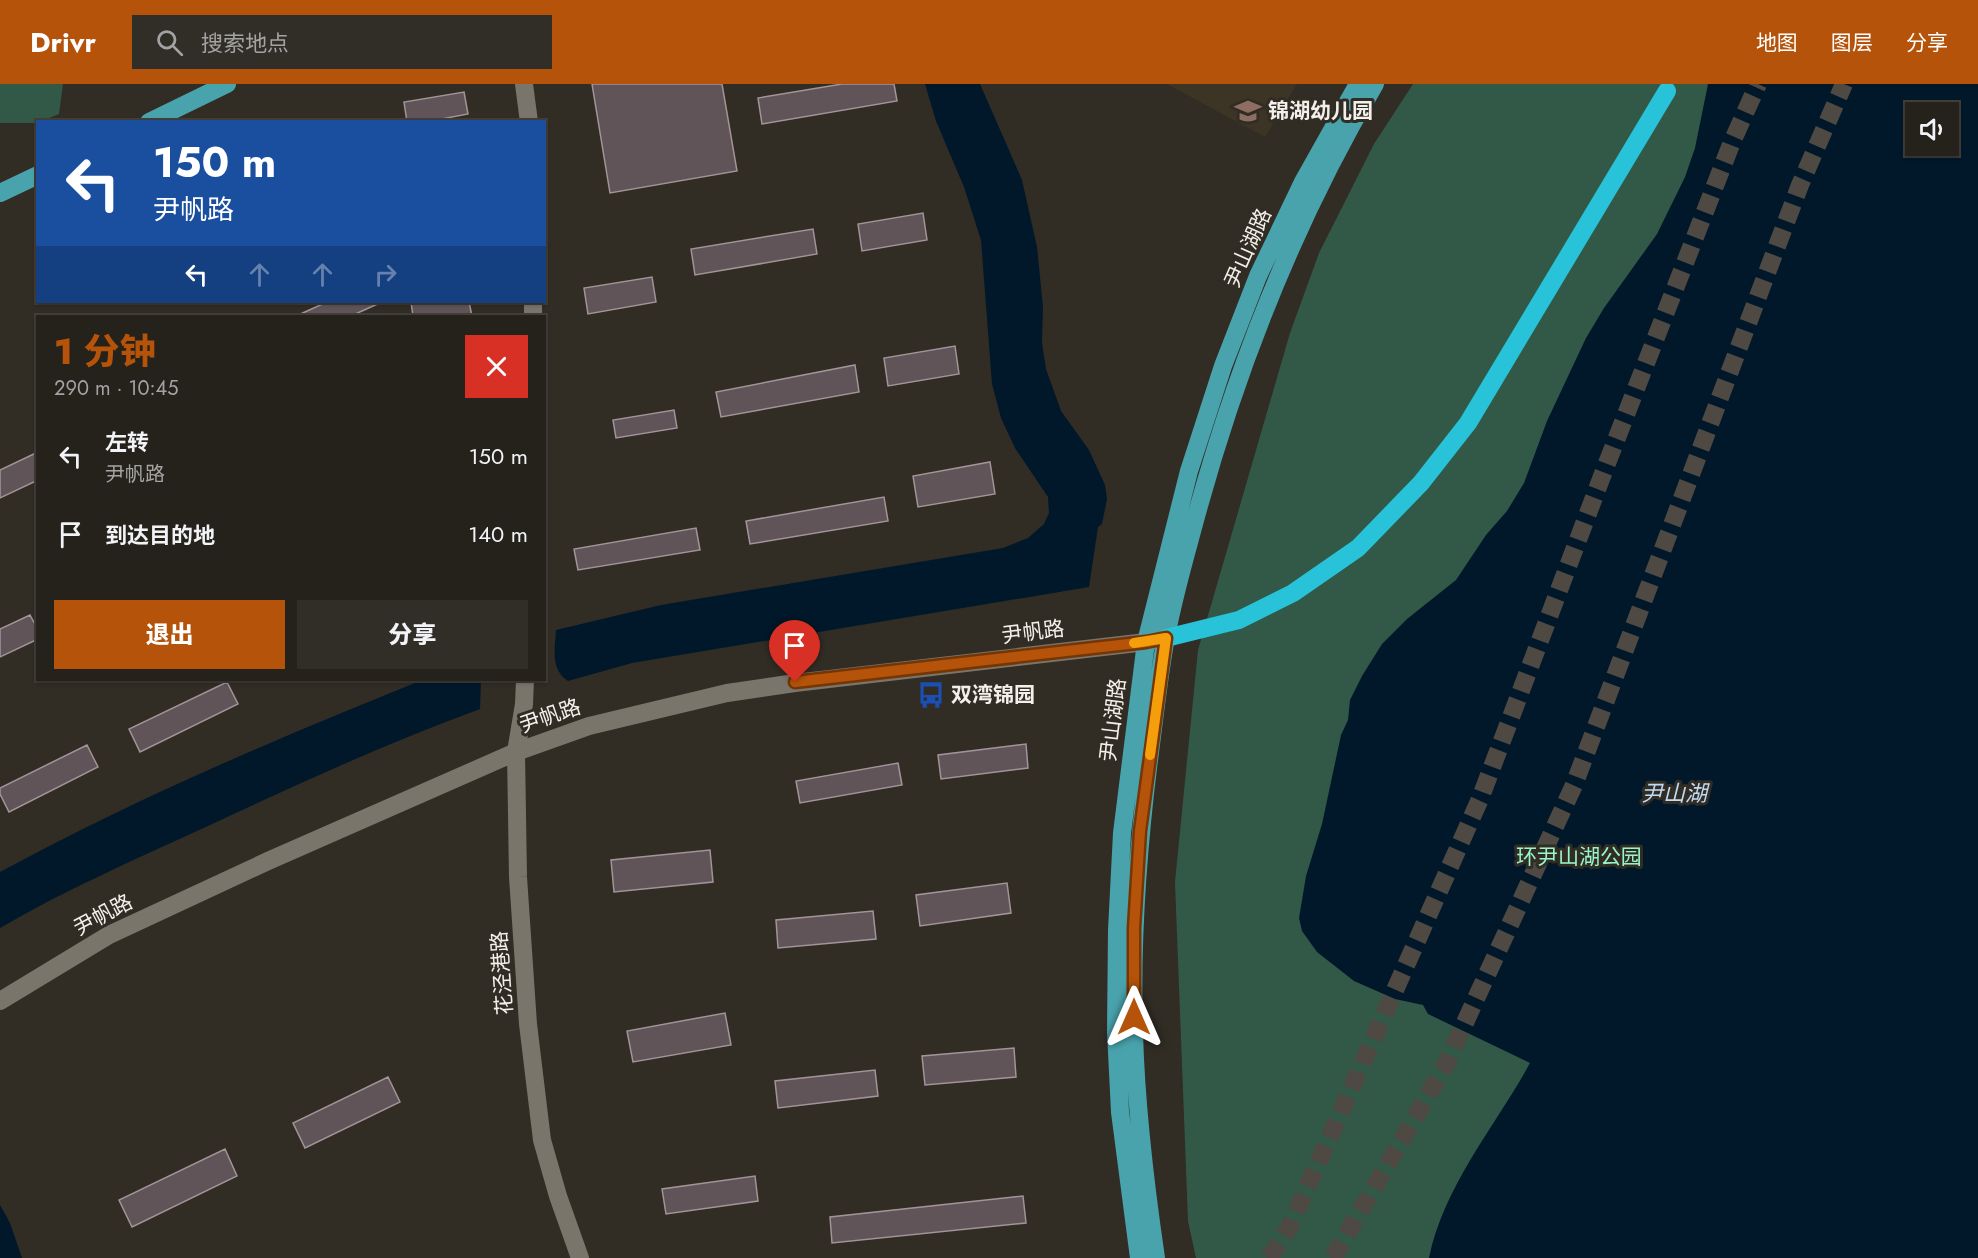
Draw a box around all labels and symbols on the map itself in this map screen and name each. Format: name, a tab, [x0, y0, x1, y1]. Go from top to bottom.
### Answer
school or university icon: 锦湖幼儿园	[1233, 96, 1263, 126]
place label: 锦湖幼儿园	[1268, 96, 1373, 126]
street label: 尹山湖路	[1217, 204, 1279, 292]
street label: 尹帆路	[1000, 613, 1066, 651]
pin	[769, 620, 820, 682]
street label: 尹山湖路	[1093, 676, 1133, 764]
bus stop icon: 双湾锦园	[916, 680, 946, 710]
place label: 双湾锦园	[951, 680, 1035, 710]
street label: 尹帆路	[515, 692, 585, 740]
water label: 尹山湖	[1641, 777, 1710, 809]
park label: 环尹山湖公园	[1516, 842, 1642, 872]
street label: 尹帆路	[68, 887, 138, 943]
street label: 花泾港路	[484, 930, 520, 1016]
position arrow	[1102, 985, 1166, 1049]

